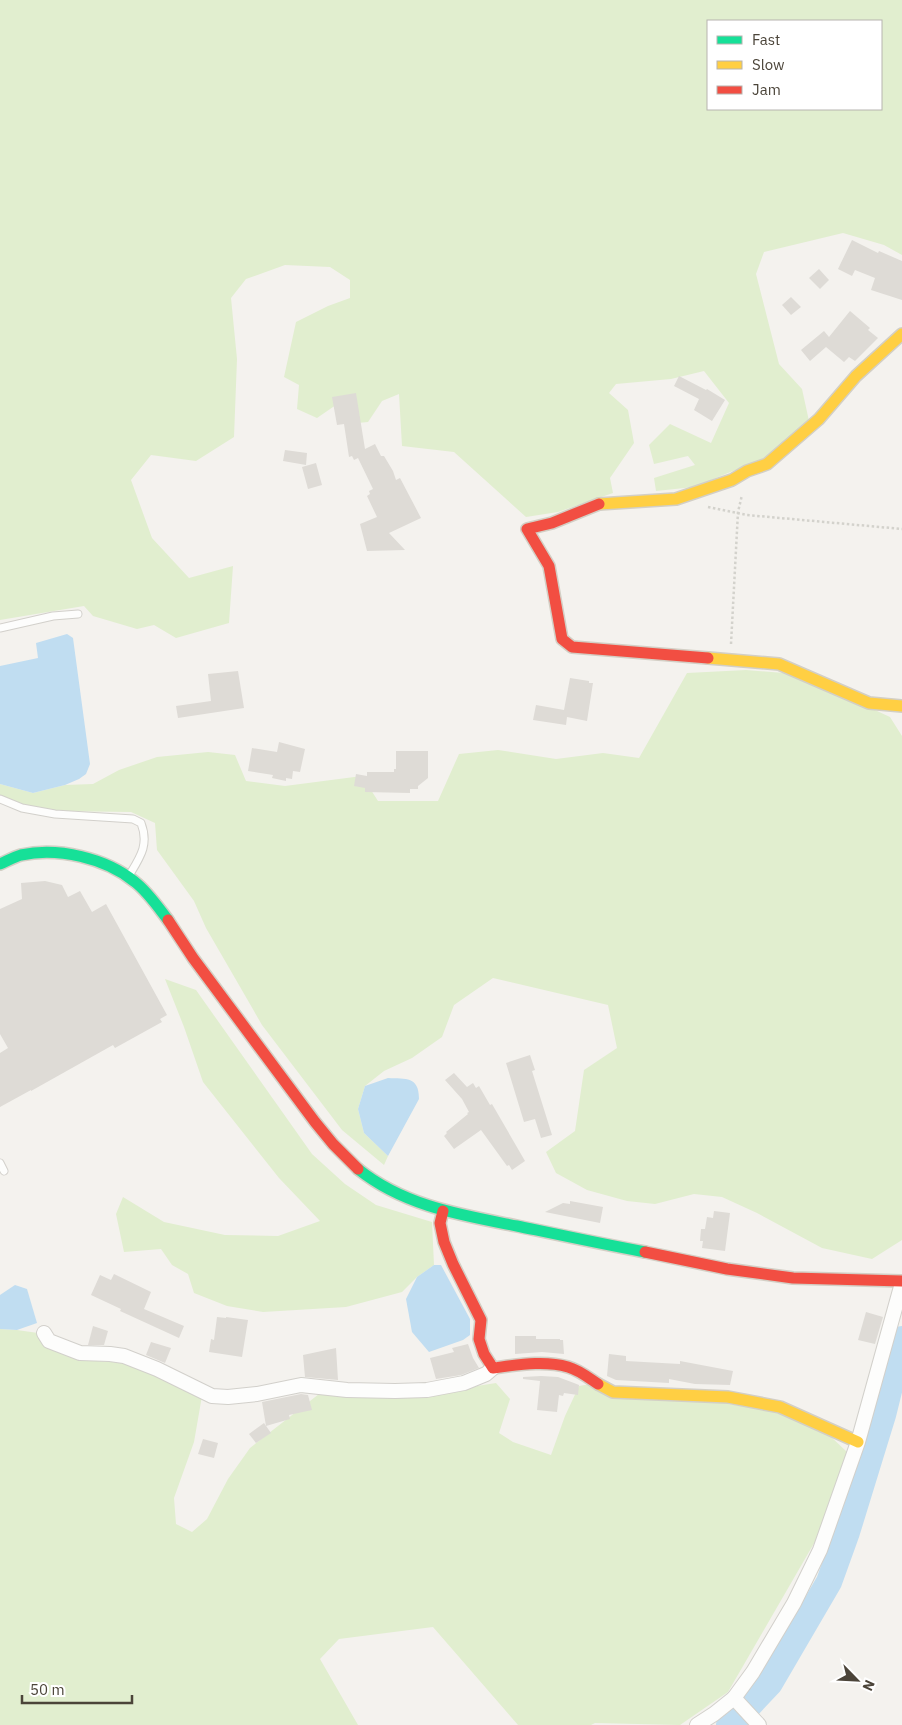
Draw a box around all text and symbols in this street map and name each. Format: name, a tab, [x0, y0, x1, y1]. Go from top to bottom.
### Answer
legend	[707, 20, 882, 110]
text: Fast	[752, 30, 780, 49]
text: Slow	[752, 55, 785, 74]
text: Jam	[752, 80, 781, 99]
north arrow	[832, 1655, 882, 1705]
scale bar	[22, 1672, 132, 1704]
text: N	[859, 1677, 879, 1694]
text: 50 m	[30, 1680, 65, 1699]

